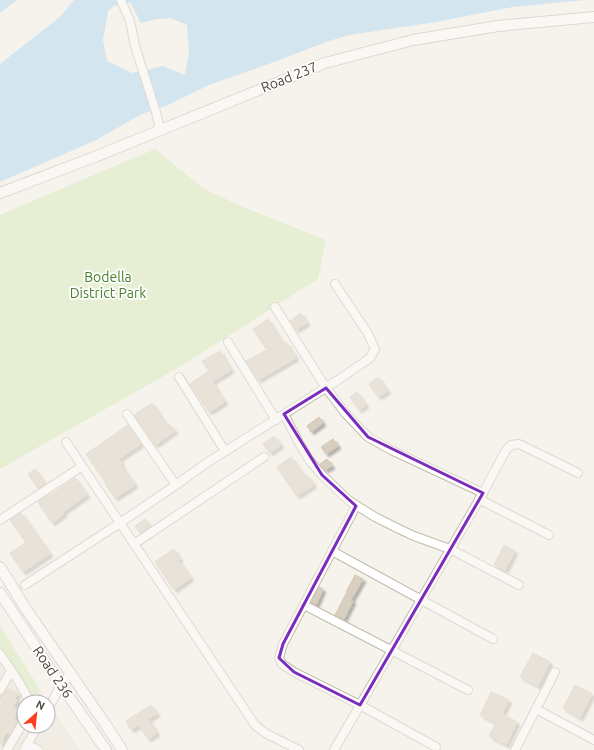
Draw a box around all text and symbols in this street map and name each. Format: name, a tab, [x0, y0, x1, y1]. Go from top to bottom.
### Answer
street label: Road 237	[259, 58, 319, 96]
park label: Bodella District Park	[70, 269, 146, 301]
street label: Road 236	[30, 643, 76, 701]
north arrow	[16, 694, 56, 734]
text: N	[34, 698, 47, 712]

